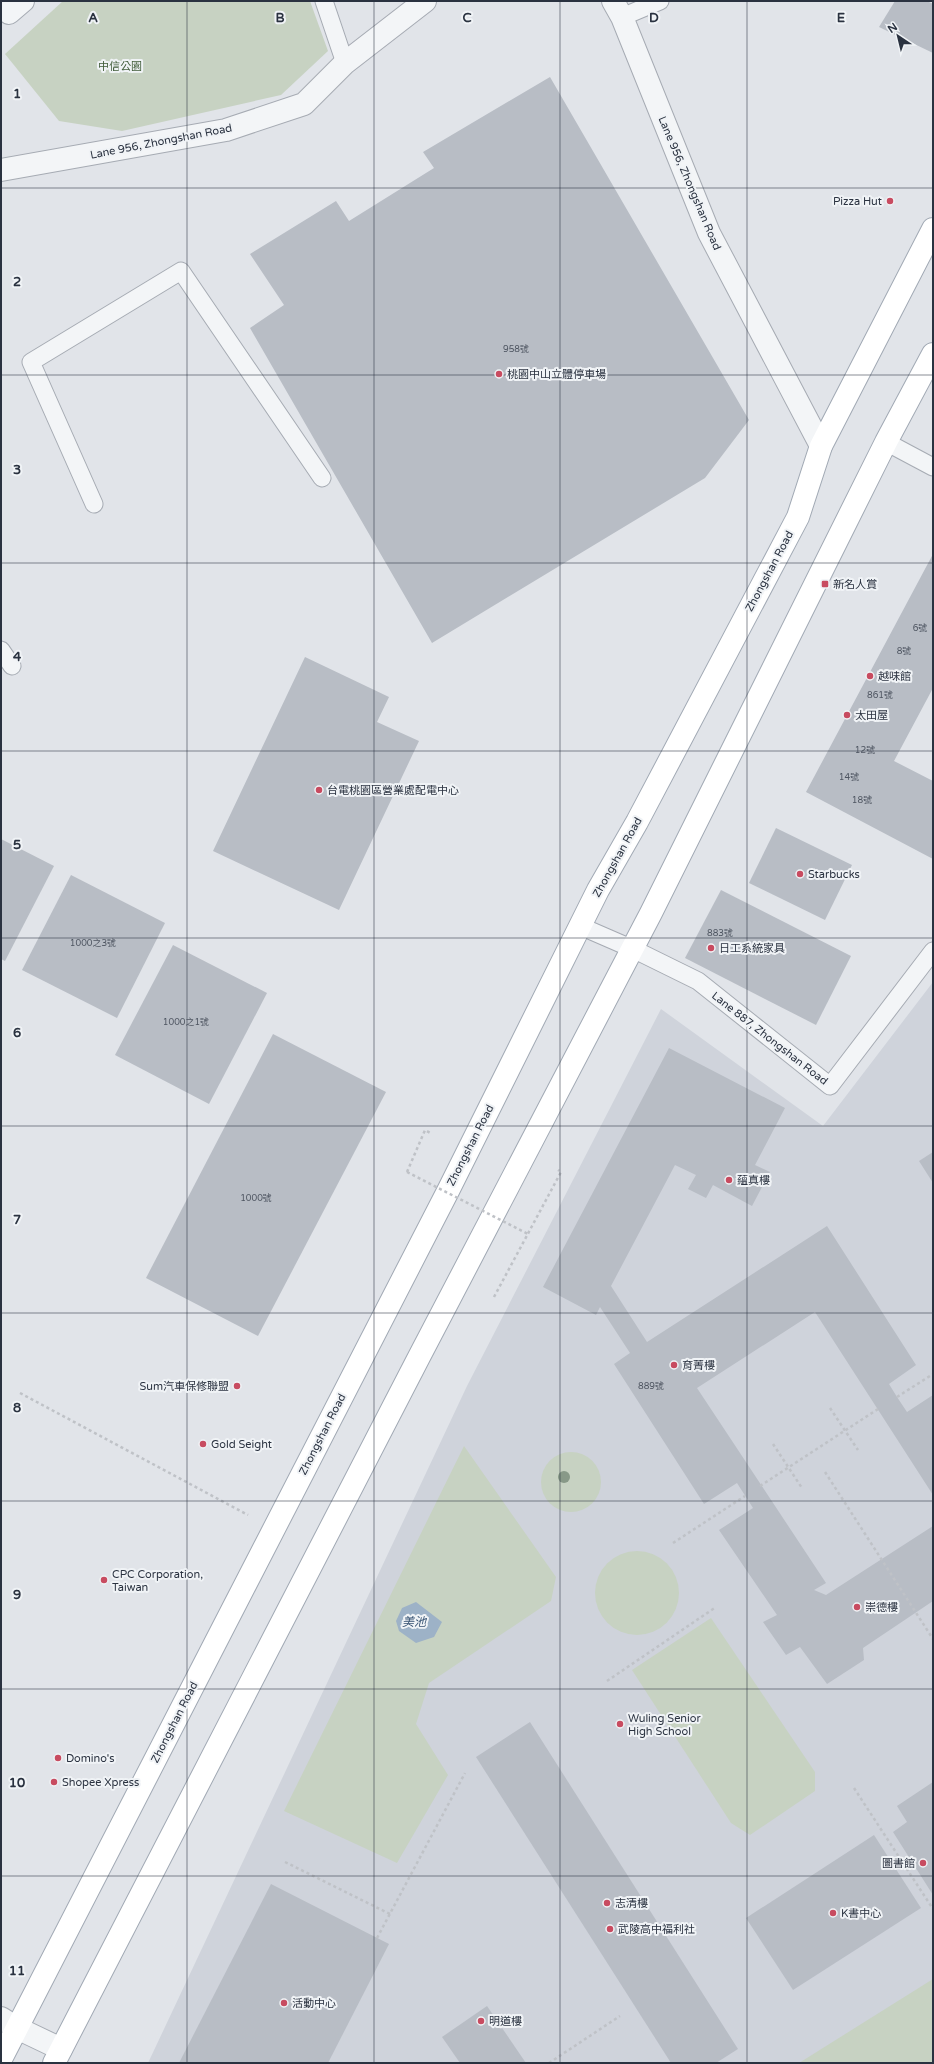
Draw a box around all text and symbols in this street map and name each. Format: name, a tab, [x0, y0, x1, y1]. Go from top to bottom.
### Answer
text: A	[88, 10, 98, 26]
text: B	[275, 10, 285, 26]
text: C	[462, 10, 472, 26]
text: D	[649, 10, 659, 26]
text: E	[837, 10, 845, 26]
north arrow	[878, 16, 918, 56]
text: N	[885, 20, 900, 36]
park label: 中信公園	[98, 60, 142, 73]
text: 1	[13, 86, 21, 102]
street label: Lane 956, Zhongshan Road	[655, 114, 724, 252]
street label: Lane 956, Zhongshan Road	[89, 121, 233, 162]
place label: Pizza Hut	[833, 195, 882, 208]
marker: Pizza Hut	[885, 196, 895, 206]
text: 2	[13, 274, 21, 290]
house number: 958號	[503, 344, 529, 355]
place label: 桃園中山立體停車場	[507, 368, 606, 381]
marker: 桃園中山立體停車場	[494, 369, 504, 379]
text: 3	[13, 462, 21, 478]
street label: Zhongshan Road	[743, 529, 796, 614]
place label: 新名人賞	[833, 578, 877, 591]
marker: 新名人賞	[820, 579, 830, 589]
house number: 6號	[913, 623, 927, 634]
house number: 8號	[897, 646, 911, 657]
text: 4	[13, 649, 22, 665]
place label: 越味館	[878, 670, 911, 683]
marker: 越味館	[865, 671, 875, 681]
house number: 861號	[867, 690, 893, 701]
place label: 太田屋	[855, 709, 888, 722]
marker: 太田屋	[842, 710, 852, 720]
house number: 12號	[855, 745, 875, 756]
house number: 14號	[839, 772, 859, 783]
place label: 台電桃園區營業處配電中心	[327, 784, 459, 797]
marker: 台電桃園區營業處配電中心	[314, 785, 324, 795]
house number: 18號	[852, 795, 872, 806]
street label: Zhongshan Road	[590, 815, 645, 899]
text: 5	[13, 837, 21, 853]
place label: Starbucks	[808, 868, 860, 881]
marker: Starbucks	[795, 869, 805, 879]
house number: 883號	[707, 928, 733, 939]
house number: 1000之3號	[70, 938, 116, 949]
place label: 日工系統家具	[719, 942, 785, 955]
marker: 日工系統家具	[706, 943, 716, 953]
street label: Lane 887, Zhongshan Road	[709, 989, 830, 1088]
house number: 1000之1號	[163, 1017, 209, 1028]
text: 6	[13, 1025, 21, 1041]
street label: Zhongshan Road	[444, 1102, 497, 1188]
place label: 蘊真樓	[737, 1174, 770, 1187]
marker: 蘊真樓	[724, 1175, 734, 1185]
house number: 1000號	[240, 1193, 272, 1204]
text: 7	[13, 1212, 21, 1228]
place label: 育菁樓	[682, 1359, 715, 1372]
marker: 育菁樓	[669, 1360, 679, 1370]
place label: Sum汽車保修聯盟	[140, 1380, 229, 1393]
marker: Sum汽車保修聯盟	[232, 1381, 242, 1391]
house number: 889號	[638, 1381, 664, 1392]
street label: Zhongshan Road	[296, 1391, 349, 1477]
text: 8	[13, 1400, 21, 1416]
place label: Gold Seight	[211, 1438, 272, 1451]
marker: Gold Seight	[198, 1439, 208, 1449]
place label: CPC Corporation, Taiwan	[112, 1568, 203, 1594]
marker: CPC Corporation, Taiwan	[99, 1575, 109, 1585]
text: 9	[13, 1587, 21, 1603]
place label: 崇德樓	[865, 1601, 898, 1614]
marker: 崇德樓	[852, 1602, 862, 1612]
water label: 美池	[402, 1615, 428, 1629]
street label: Zhongshan Road	[148, 1679, 201, 1765]
place label: Wuling Senior High School	[628, 1712, 701, 1738]
marker: Wuling Senior High School	[615, 1719, 625, 1729]
place label: Domino's	[66, 1752, 115, 1765]
marker: Domino's	[53, 1753, 63, 1763]
text: 10	[9, 1775, 25, 1791]
place label: Shopee Xpress	[62, 1776, 139, 1789]
marker: Shopee Xpress	[49, 1777, 59, 1787]
place label: 圖書館	[882, 1857, 915, 1870]
marker: 圖書館	[918, 1858, 928, 1868]
place label: 志清樓	[615, 1897, 648, 1910]
marker: 志清樓	[602, 1898, 612, 1908]
place label: K書中心	[841, 1907, 881, 1920]
marker: K書中心	[828, 1908, 838, 1918]
place label: 武陵高中福利社	[618, 1923, 695, 1936]
marker: 武陵高中福利社	[605, 1924, 615, 1934]
text: 11	[9, 1963, 25, 1979]
place label: 活動中心	[292, 1997, 336, 2010]
marker: 活動中心	[279, 1998, 289, 2008]
place label: 明道樓	[489, 2015, 522, 2028]
marker: 明道樓	[476, 2016, 486, 2026]

